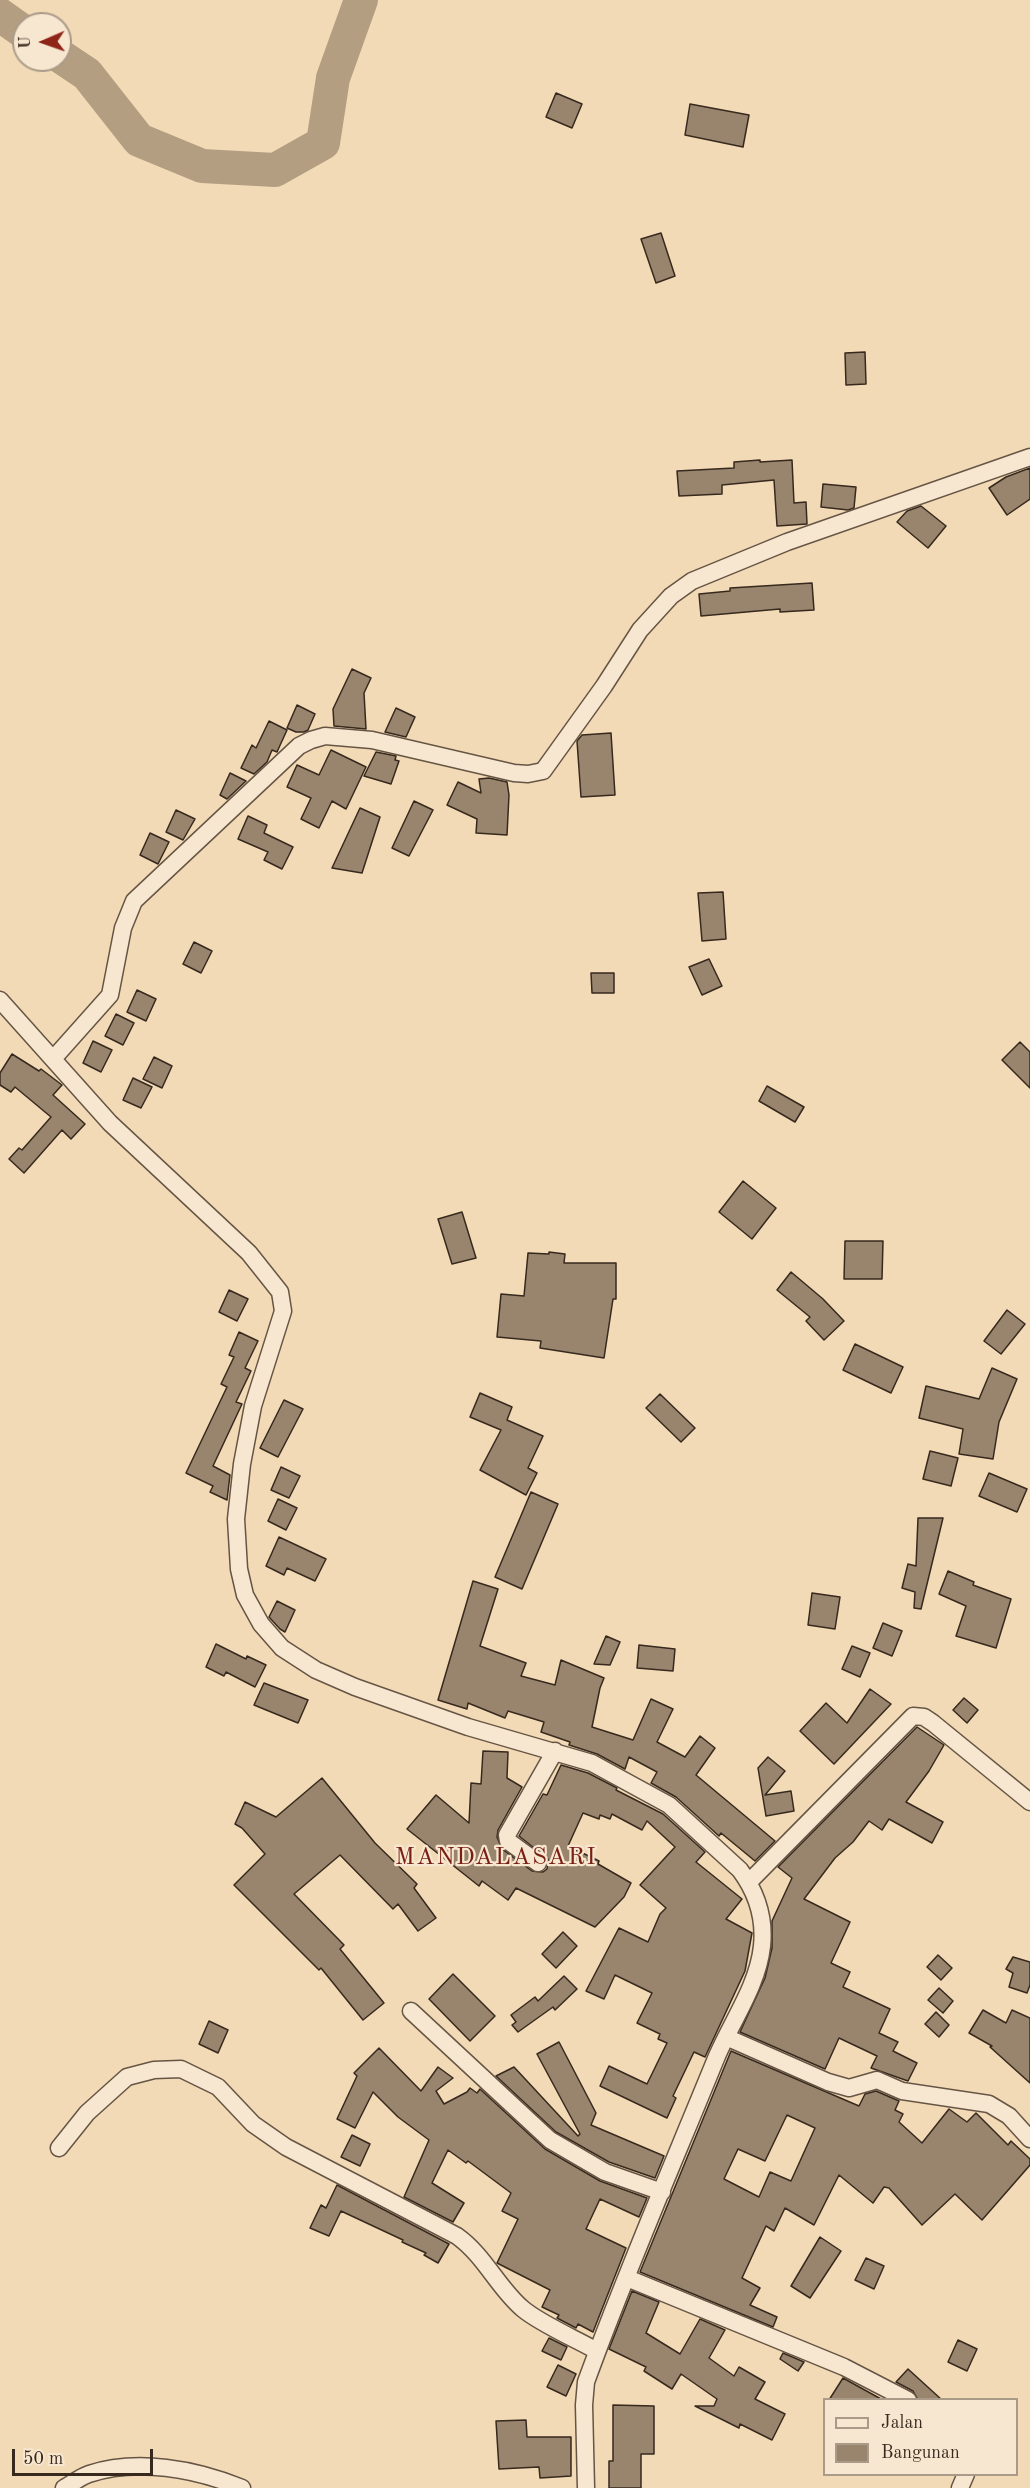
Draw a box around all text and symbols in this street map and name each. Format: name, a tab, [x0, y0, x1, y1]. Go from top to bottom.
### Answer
north arrow	[12, 12, 72, 72]
text: U	[18, 36, 34, 49]
district label: MANDALASARI	[395, 1844, 597, 1872]
legend	[823, 2398, 1018, 2476]
text: Jalan	[881, 2414, 923, 2432]
scale bar	[15, 2437, 156, 2475]
text: Bangunan	[881, 2444, 960, 2462]
text: 50 m	[23, 2450, 63, 2468]

